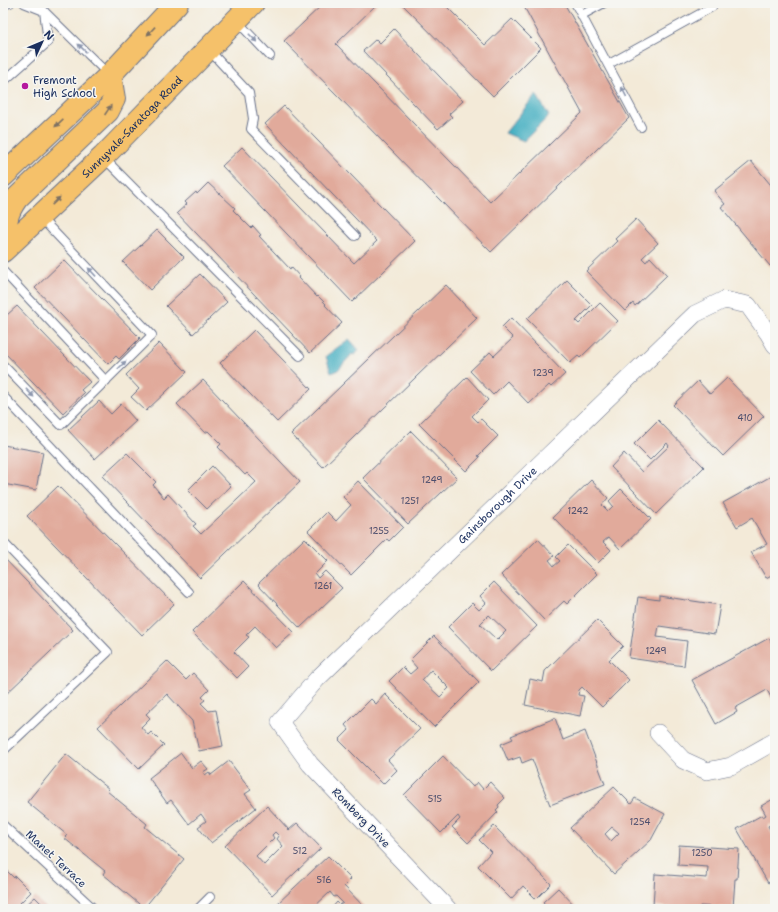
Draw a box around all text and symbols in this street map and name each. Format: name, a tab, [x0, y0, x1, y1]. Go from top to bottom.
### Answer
north arrow	[22, 22, 62, 62]
text: N	[40, 27, 57, 44]
one-way arrow	[147, 27, 156, 36]
one-way arrow	[248, 33, 258, 43]
one-way arrow	[77, 43, 87, 53]
street label: Sunnyvale-Saratoga Road	[78, 72, 186, 181]
place label: Fremont High School	[33, 73, 97, 101]
marker: Fremont High School	[20, 81, 30, 91]
one-way arrow	[620, 86, 627, 98]
one-way arrow	[104, 104, 111, 115]
one-way arrow	[54, 118, 64, 128]
one-way arrow	[51, 196, 61, 206]
one-way arrow	[87, 267, 97, 277]
one-way arrow	[117, 360, 127, 370]
house number: 1239	[532, 367, 554, 379]
one-way arrow	[25, 388, 35, 398]
house number: 410	[737, 412, 753, 424]
street label: Gainsborough Drive	[454, 463, 540, 547]
house number: 1249	[421, 474, 443, 486]
house number: 1251	[401, 495, 419, 507]
house number: 1242	[568, 505, 589, 517]
house number: 1255	[369, 525, 389, 537]
house number: 1261	[314, 580, 332, 592]
house number: 1249	[645, 645, 667, 657]
street label: Romberg Drive	[328, 785, 394, 851]
house number: 515	[428, 793, 442, 805]
house number: 1254	[629, 816, 651, 828]
street label: Manet Terrace	[22, 827, 90, 891]
house number: 512	[293, 845, 307, 857]
house number: 1250	[691, 847, 713, 859]
house number: 516	[317, 874, 331, 886]

